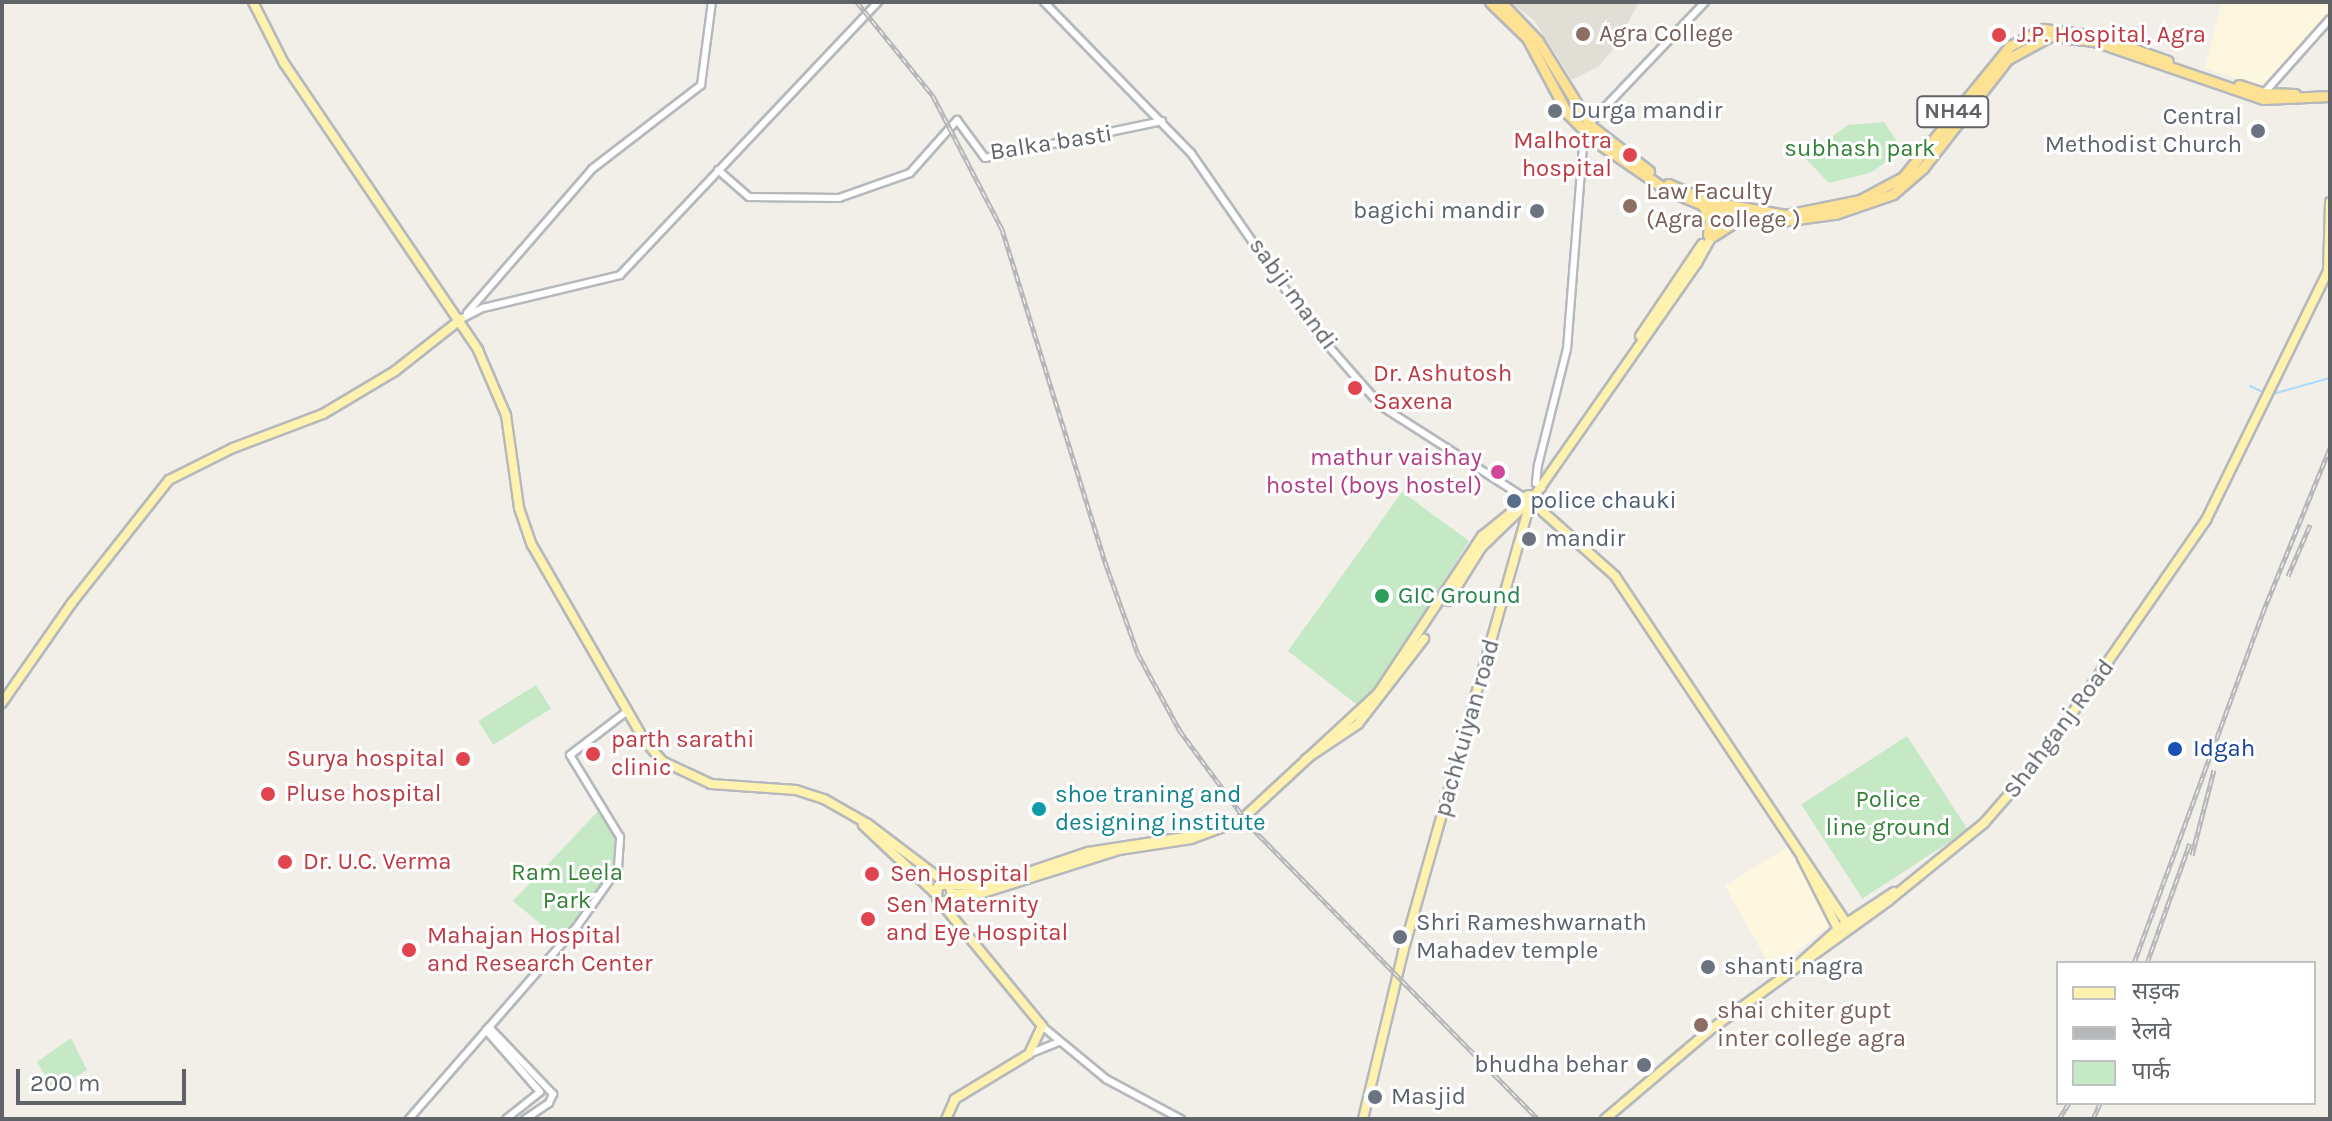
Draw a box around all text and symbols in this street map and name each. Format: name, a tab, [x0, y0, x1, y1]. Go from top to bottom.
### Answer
place label: Agra College	[1599, 20, 1733, 48]
place label: J.P. Hospital, Agra	[2017, 21, 2206, 49]
marker: J.P. Hospital, Agra	[1988, 24, 2010, 46]
marker: Agra College	[1574, 25, 1592, 43]
road number: NH44	[1915, 94, 1991, 130]
place label: Durga mandir	[1571, 97, 1722, 125]
marker: Durga mandir	[1546, 102, 1564, 120]
place label: Central Methodist Church	[2045, 103, 2242, 159]
street label: Balka basti	[988, 119, 1114, 167]
marker: Central Methodist Church	[2249, 122, 2267, 140]
place label: Malhotra hospital	[1513, 127, 1612, 183]
park label: subhash park	[1784, 135, 1936, 163]
marker: Malhotra hospital	[1619, 144, 1641, 166]
place label: Law Faculty (Agra college )	[1646, 178, 1801, 234]
place label: bagichi mandir	[1353, 197, 1521, 225]
marker: Law Faculty (Agra college )	[1621, 197, 1639, 215]
marker: bagichi mandir	[1528, 202, 1546, 220]
street label: sabji mandi	[1243, 232, 1343, 356]
place label: Dr. Ashutosh Saxena	[1373, 360, 1512, 416]
marker: Dr. Ashutosh Saxena	[1344, 377, 1366, 399]
place label: mathur vaishay hostel (boys hostel)	[1266, 444, 1482, 500]
marker: mathur vaishay hostel (boys hostel)	[1489, 463, 1507, 481]
place label: police chauki	[1530, 487, 1677, 515]
marker: police chauki	[1505, 492, 1523, 510]
place label: mandir	[1545, 525, 1625, 553]
marker: mandir	[1520, 530, 1538, 548]
place label: GIC Ground	[1398, 582, 1521, 610]
marker: GIC Ground	[1373, 587, 1391, 605]
street label: pachkuiyan road	[1428, 636, 1506, 820]
street label: Shahganj Road	[1997, 654, 2121, 804]
place label: parth sarathi clinic	[611, 726, 754, 782]
place label: Idgah	[2193, 735, 2255, 763]
marker: Idgah	[2164, 738, 2186, 760]
marker: parth sarathi clinic	[582, 743, 604, 765]
place label: Surya hospital	[287, 745, 445, 773]
marker: Surya hospital	[452, 748, 474, 770]
place label: Pluse hospital	[286, 780, 442, 808]
place label: shoe traning and designing institute	[1055, 781, 1266, 837]
marker: Pluse hospital	[257, 783, 279, 805]
park label: Police line ground	[1826, 786, 1950, 842]
marker: shoe traning and designing institute	[1030, 800, 1048, 818]
place label: Dr. U.C. Verma	[303, 848, 452, 876]
marker: Dr. U.C. Verma	[274, 851, 296, 873]
park label: Ram Leela Park	[511, 859, 623, 915]
place label: Sen Hospital	[890, 860, 1029, 888]
marker: Sen Hospital	[861, 863, 883, 885]
place label: Sen Maternity and Eye Hospital	[886, 891, 1068, 947]
marker: Sen Maternity and Eye Hospital	[857, 908, 879, 930]
place label: Shri Rameshwarnath Mahadev temple	[1416, 909, 1647, 965]
place label: Mahajan Hospital and Research Center	[427, 922, 653, 978]
marker: Shri Rameshwarnath Mahadev temple	[1391, 928, 1409, 946]
marker: Mahajan Hospital and Research Center	[398, 939, 420, 961]
place label: shanti nagra	[1724, 953, 1864, 981]
marker: shanti nagra	[1699, 958, 1717, 976]
legend	[2056, 961, 2316, 1105]
text: सड़क	[2132, 977, 2180, 1005]
place label: shai chiter gupt inter college agra	[1717, 997, 1906, 1053]
marker: shai chiter gupt inter college agra	[1692, 1016, 1710, 1034]
text: रेलवे	[2132, 1017, 2171, 1045]
place label: bhudha behar	[1474, 1051, 1628, 1079]
scale bar	[20, 1053, 190, 1103]
marker: bhudha behar	[1635, 1056, 1653, 1074]
text: पार्क	[2132, 1057, 2170, 1085]
text: 200 m	[30, 1069, 101, 1097]
place label: Masjid	[1391, 1083, 1466, 1111]
marker: Masjid	[1366, 1088, 1384, 1106]

